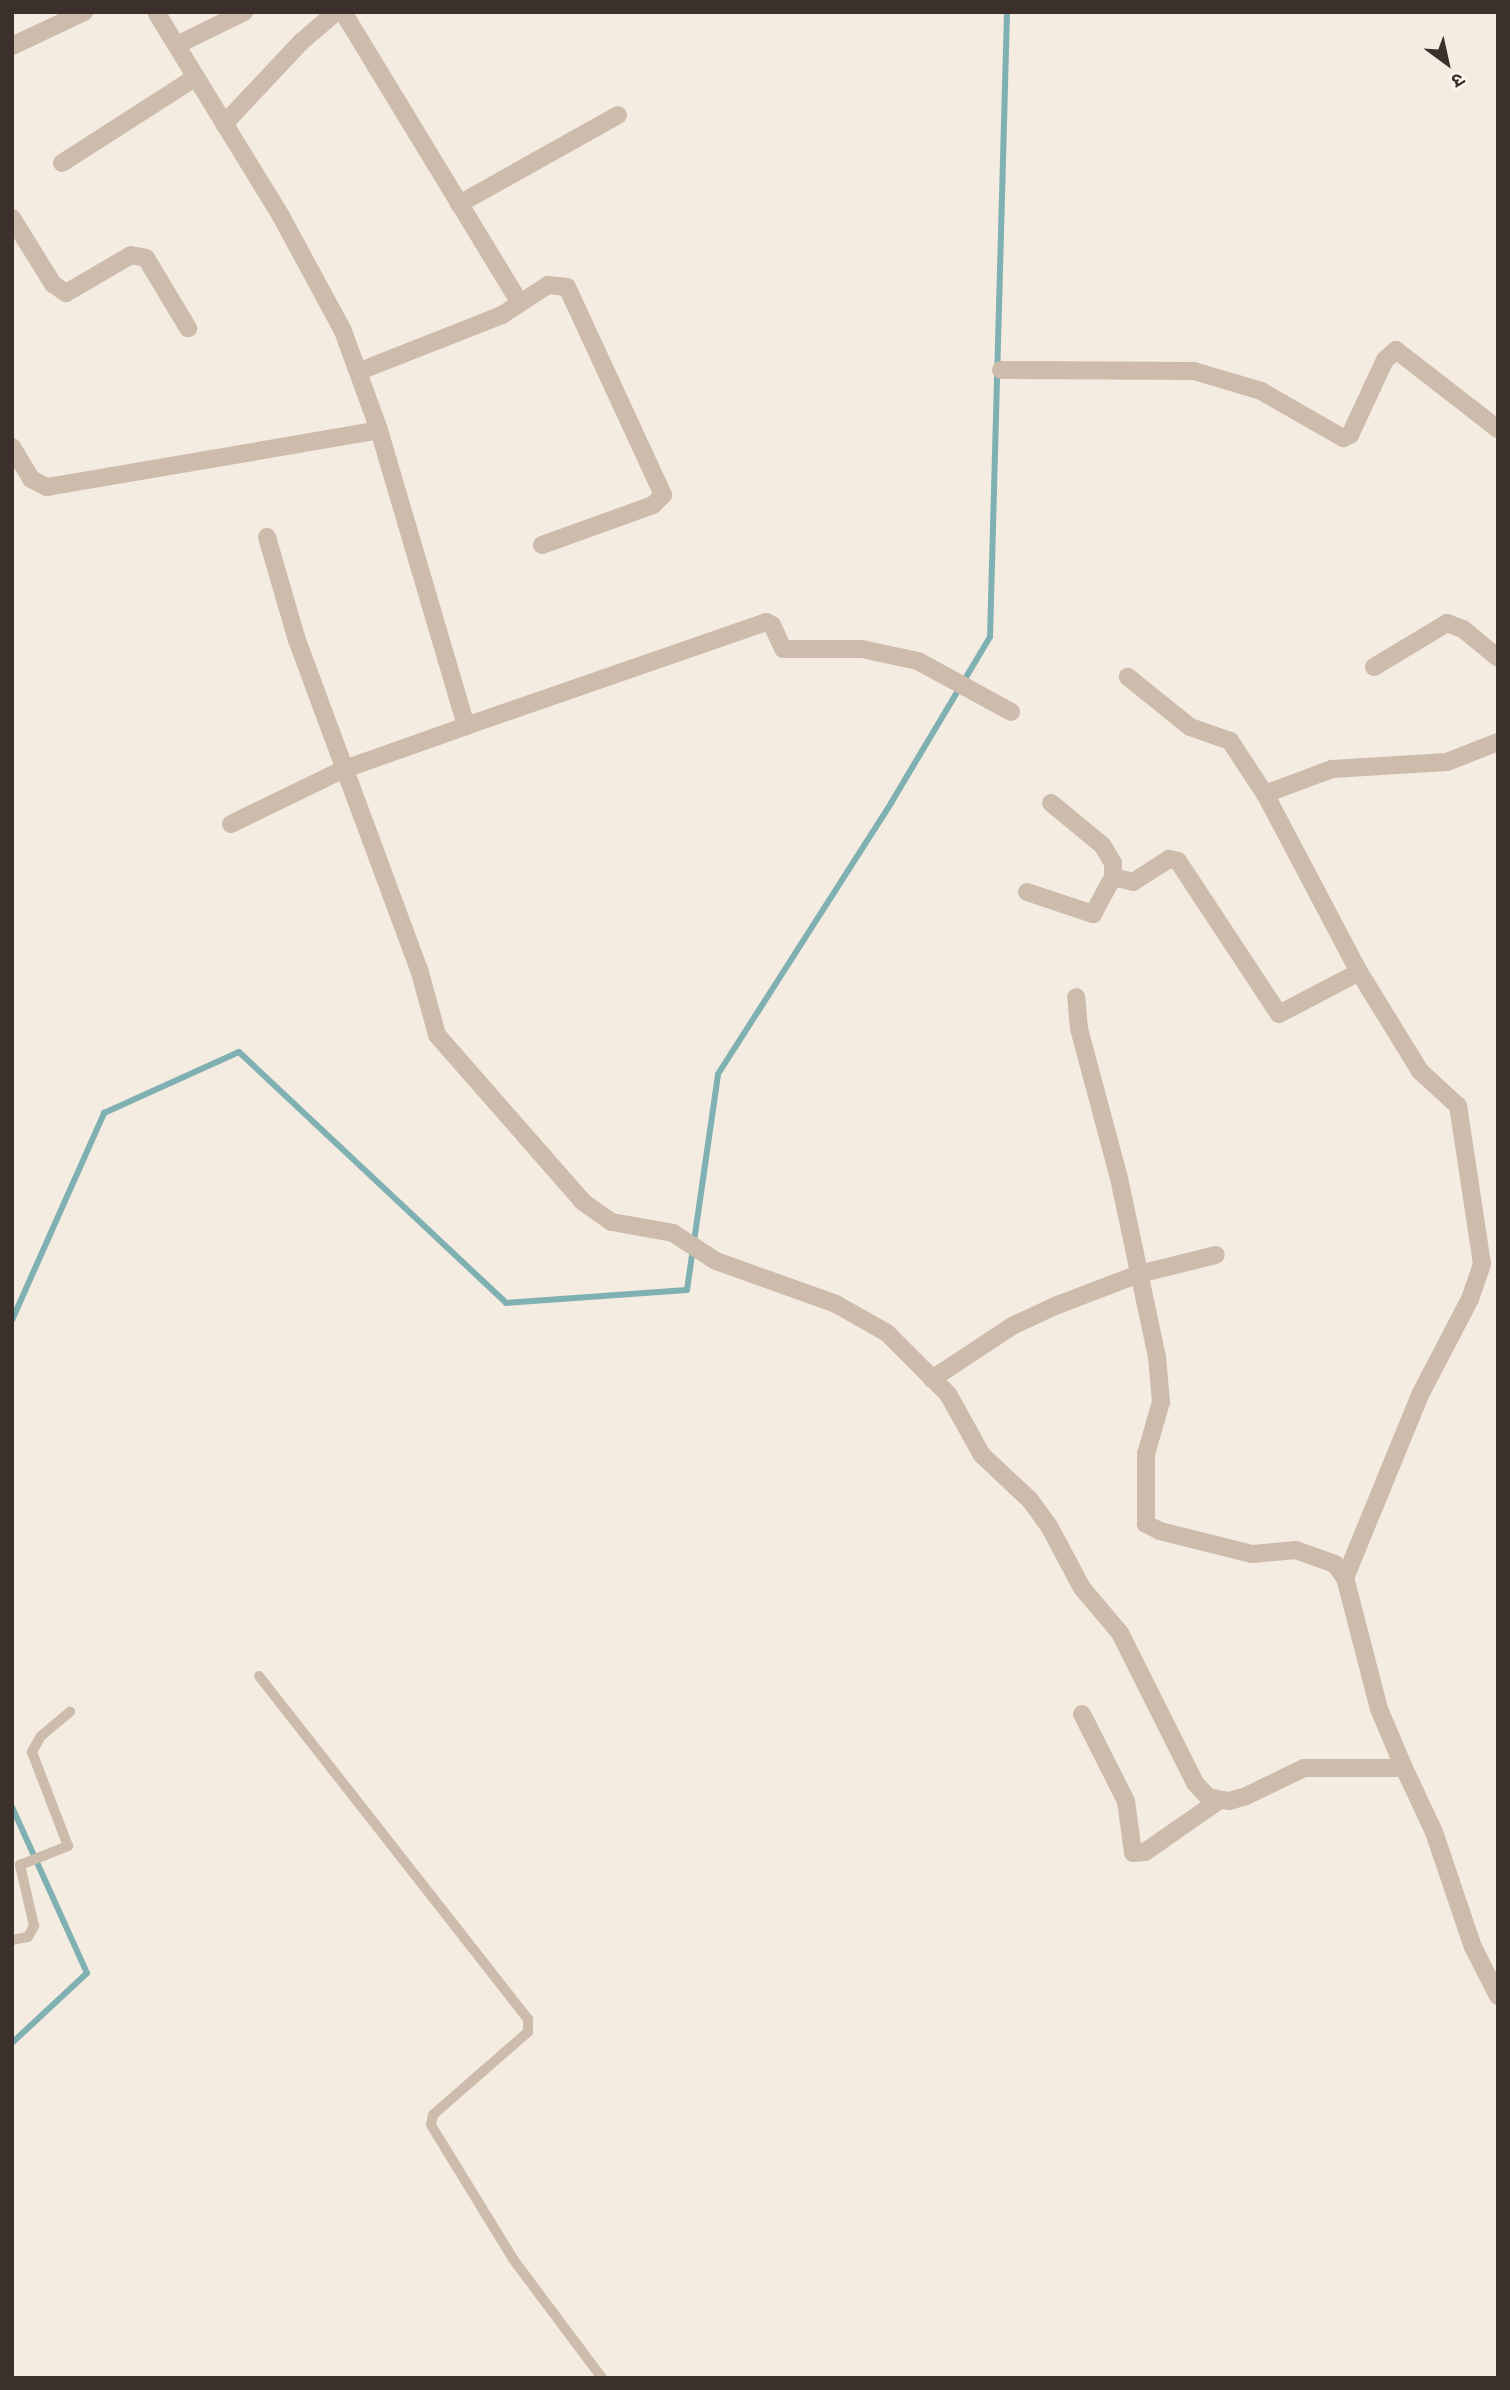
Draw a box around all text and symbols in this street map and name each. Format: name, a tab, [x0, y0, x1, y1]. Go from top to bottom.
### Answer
north arrow	[1412, 28, 1482, 98]
text: उ	[1447, 67, 1470, 95]

